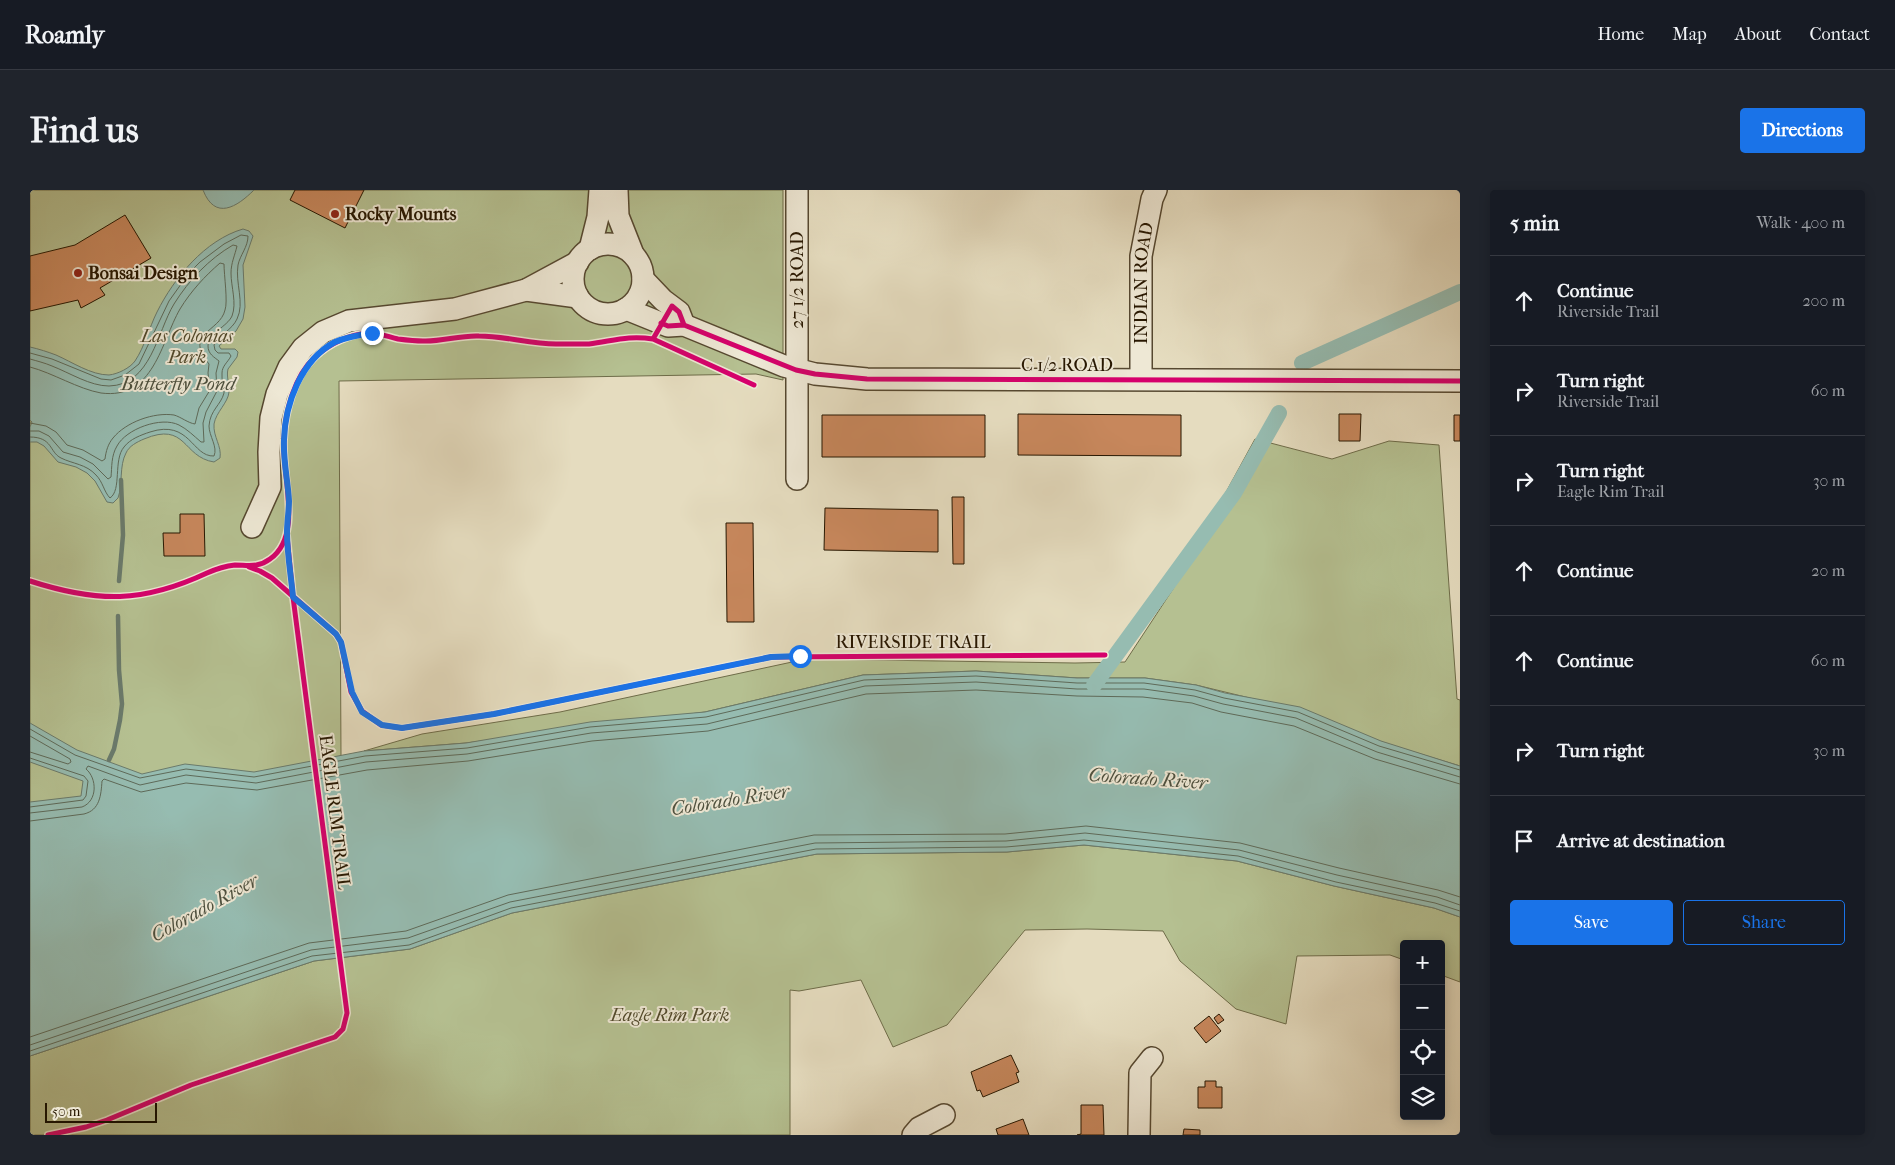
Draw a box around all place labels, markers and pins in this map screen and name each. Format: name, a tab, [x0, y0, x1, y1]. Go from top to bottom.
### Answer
place label: Rocky Mounts	[345, 204, 457, 225]
marker: Rocky Mounts	[329, 208, 341, 220]
place label: Bonsai Design	[88, 263, 199, 284]
marker: Bonsai Design	[72, 267, 84, 279]

